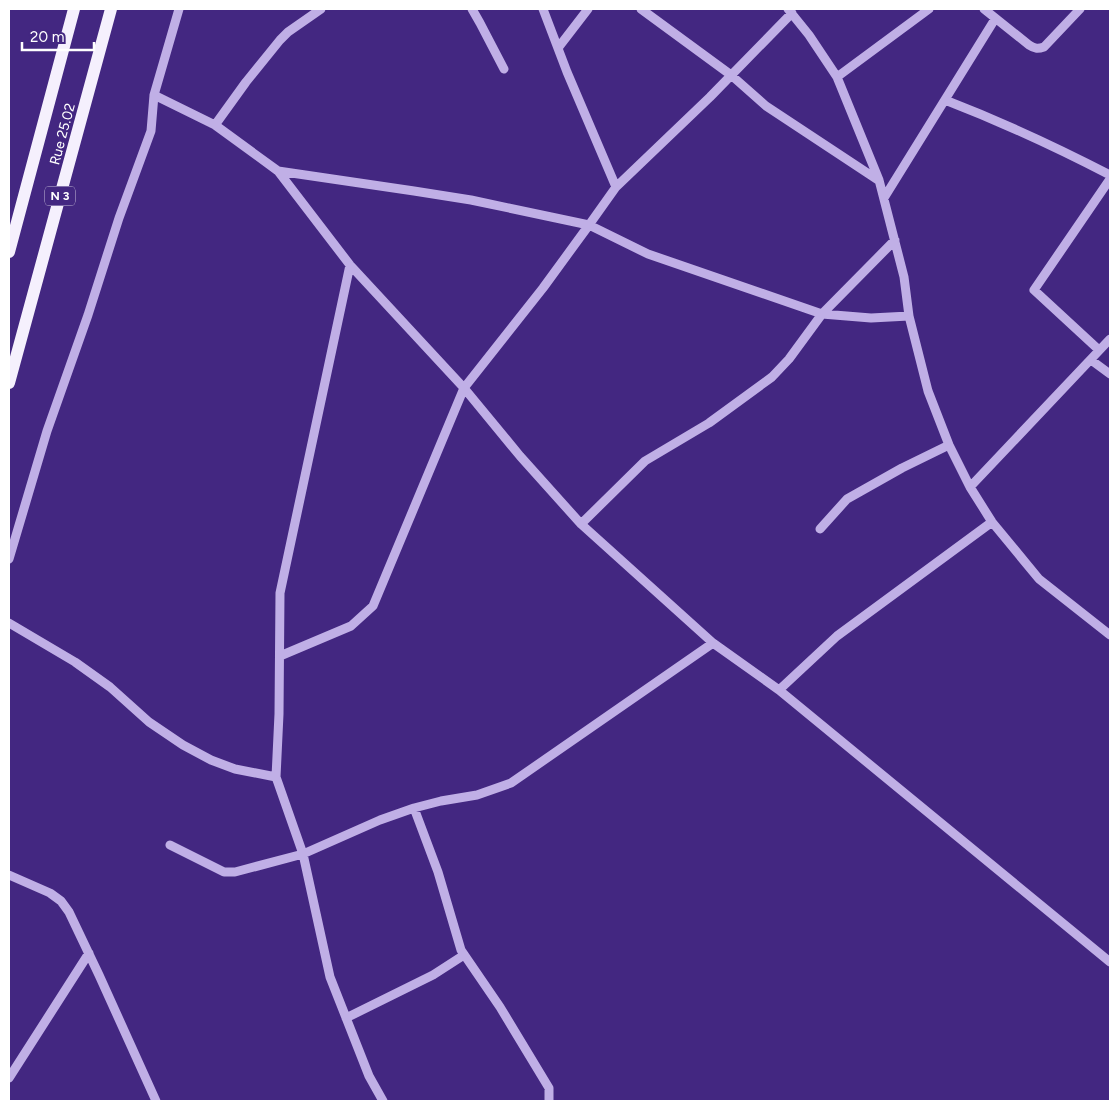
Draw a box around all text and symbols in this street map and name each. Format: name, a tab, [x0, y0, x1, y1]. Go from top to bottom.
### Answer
scale bar	[22, 20, 95, 52]
text: 20 m	[30, 28, 64, 46]
street label: Rue 25.02	[46, 101, 79, 167]
road number: N 3	[45, 187, 75, 206]

